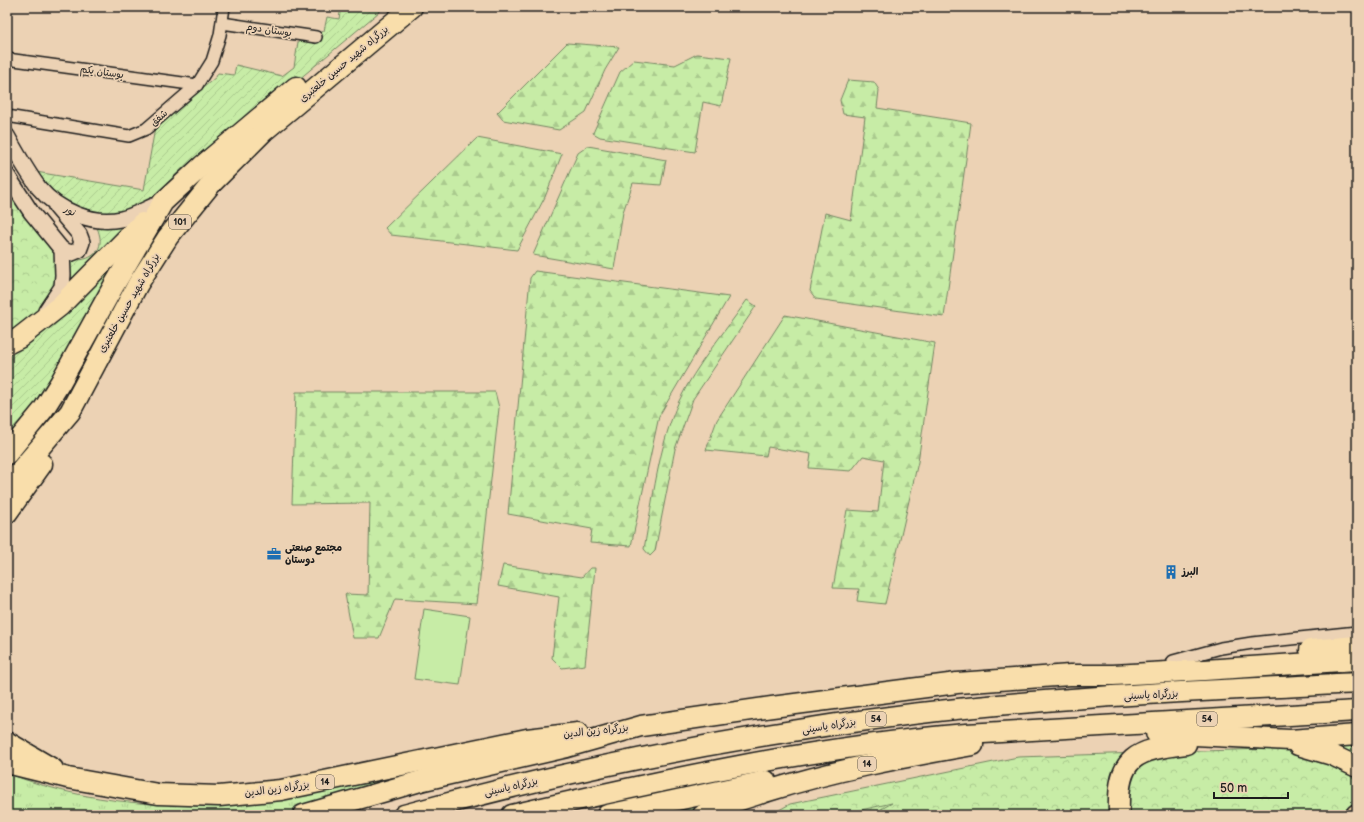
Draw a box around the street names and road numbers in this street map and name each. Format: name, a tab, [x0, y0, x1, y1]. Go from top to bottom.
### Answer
street label: بوستان دوم	[245, 21, 293, 41]
street label: بزرگراه شهید حسین خلعتبری	[297, 23, 391, 105]
street label: بوستان یکم	[79, 63, 125, 82]
street label: شفق	[148, 107, 170, 129]
street label: نور	[61, 202, 78, 219]
road number: 101	[169, 215, 191, 229]
street label: بزرگراه شهید حسین خلعتبری	[96, 251, 162, 355]
street label: بزرگراه یاسینی	[1123, 688, 1179, 703]
road number: 54	[866, 712, 886, 726]
road number: 54	[1197, 712, 1217, 726]
street label: بزرگراه یاسینی	[801, 716, 857, 737]
street label: بزرگراه زین الدین	[563, 722, 629, 740]
road number: 14	[858, 757, 876, 771]
road number: 14	[316, 775, 334, 789]
street label: بزرگراه یاسینی	[483, 775, 539, 800]
street label: بزرگراه زین الدین	[244, 779, 310, 799]

